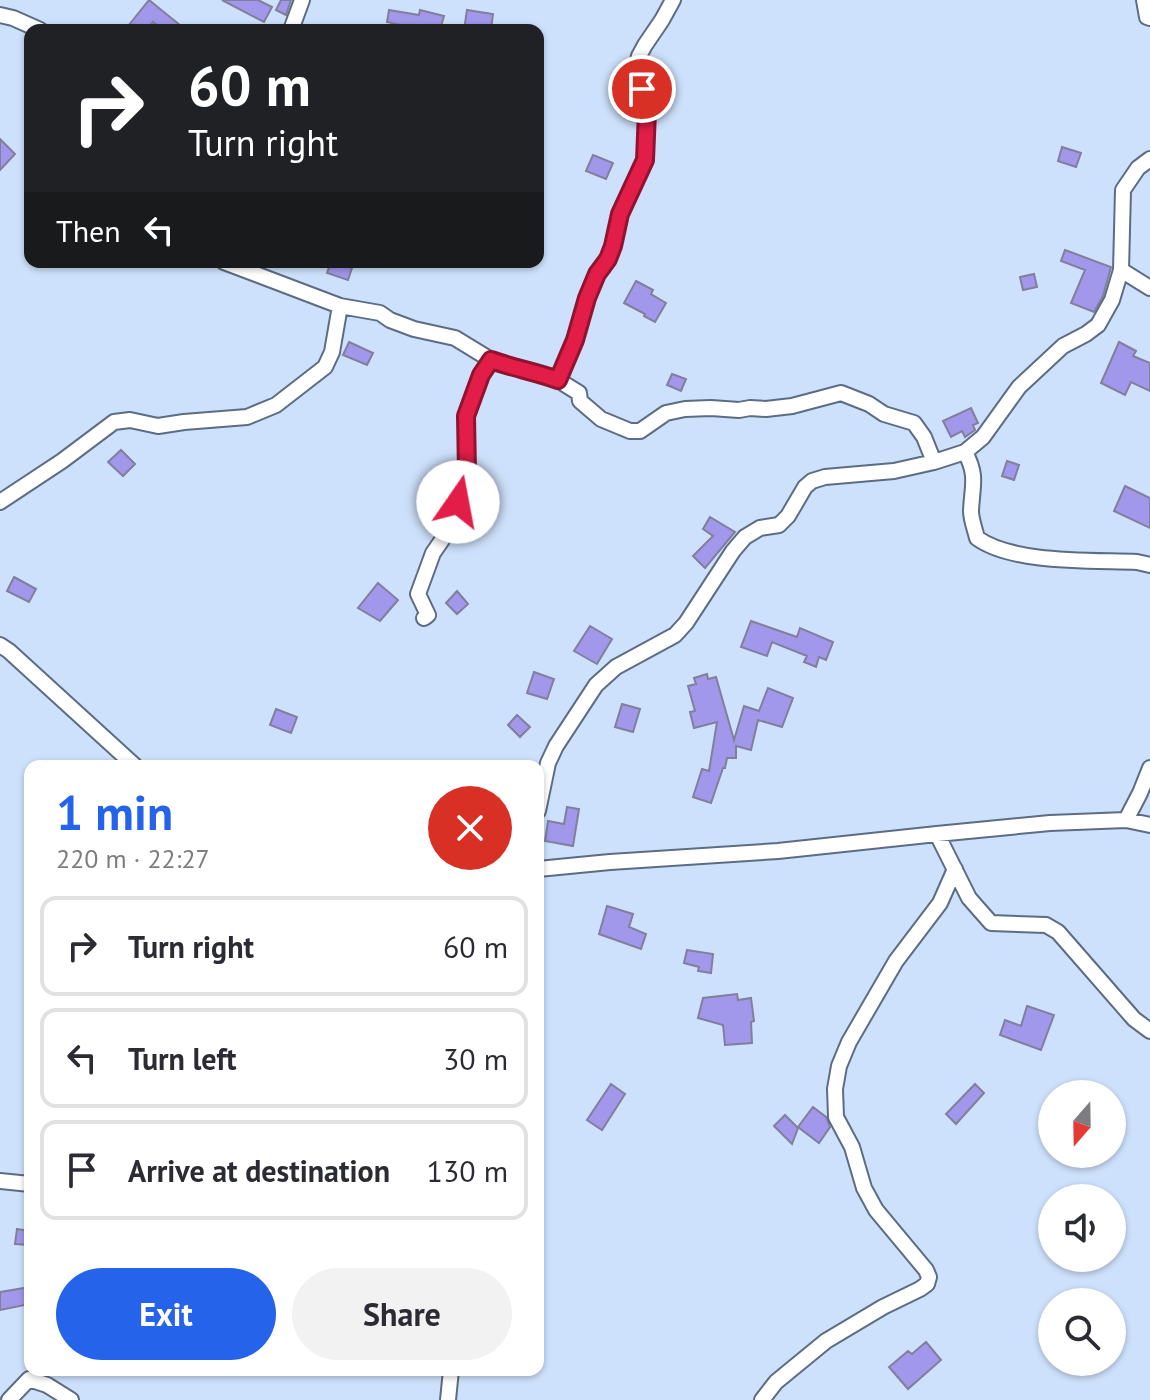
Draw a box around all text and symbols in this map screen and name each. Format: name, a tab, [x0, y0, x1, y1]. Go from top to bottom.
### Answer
text: 60 m	[188, 49, 311, 121]
pin	[608, 55, 676, 123]
icon: right	[56, 56, 160, 160]
icon: arrive	[620, 67, 664, 111]
text: Turn right	[188, 119, 338, 166]
icon: left	[137, 208, 181, 252]
text: Then	[56, 211, 121, 250]
position arrow	[416, 460, 500, 544]
text: 1 min	[56, 781, 173, 843]
button: close	[428, 786, 512, 870]
text: 220 m · 22:27	[56, 842, 210, 875]
icon: right	[60, 924, 104, 968]
text: Turn right	[128, 927, 254, 966]
text: 60 m	[443, 927, 508, 966]
icon: left	[60, 1036, 104, 1080]
text: Turn left	[128, 1039, 236, 1078]
text: 30 m	[443, 1039, 508, 1078]
north arrow	[1038, 1080, 1126, 1168]
map controls	[1038, 1080, 1126, 1376]
icon: arrive	[60, 1148, 104, 1192]
text: Arrive at destination	[128, 1151, 390, 1190]
text: 130 m	[427, 1151, 508, 1190]
button: sound	[1038, 1184, 1126, 1272]
button: Exit	[56, 1268, 276, 1360]
button: Share	[292, 1268, 512, 1360]
button: search	[1038, 1288, 1126, 1376]

